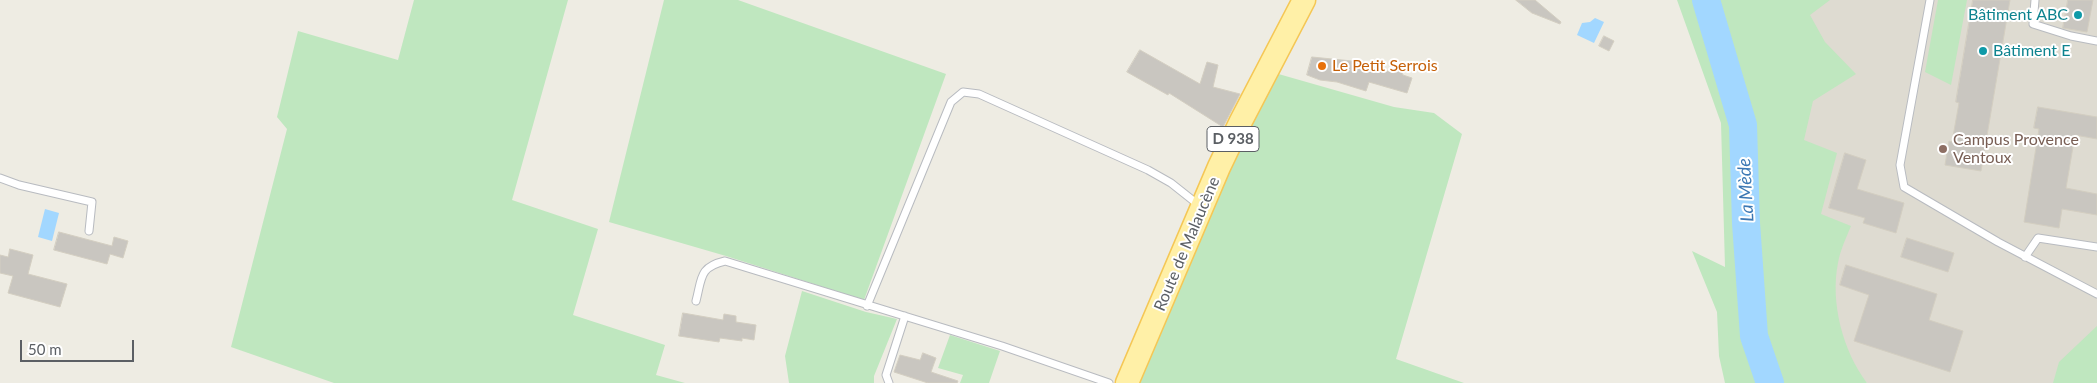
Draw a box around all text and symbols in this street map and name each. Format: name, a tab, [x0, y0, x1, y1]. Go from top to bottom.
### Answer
place label: Bâtiment ABC	[1968, 5, 2068, 25]
marker: Bâtiment ABC	[2072, 9, 2084, 21]
place label: Bâtiment E	[1993, 41, 2070, 61]
marker: Bâtiment E	[1977, 45, 1989, 57]
place label: Le Petit Serrois	[1332, 56, 1438, 76]
marker: Le Petit Serrois	[1316, 60, 1328, 72]
road number: D 938	[1207, 126, 1259, 152]
place label: Campus Provence Ventoux	[1953, 130, 2079, 168]
marker: Campus Provence Ventoux	[1937, 143, 1949, 155]
water label: La Mède	[1734, 158, 1758, 222]
street label: Route de Malaucène	[1150, 174, 1224, 314]
scale bar	[22, 330, 136, 362]
text: 50 m	[28, 340, 62, 358]

